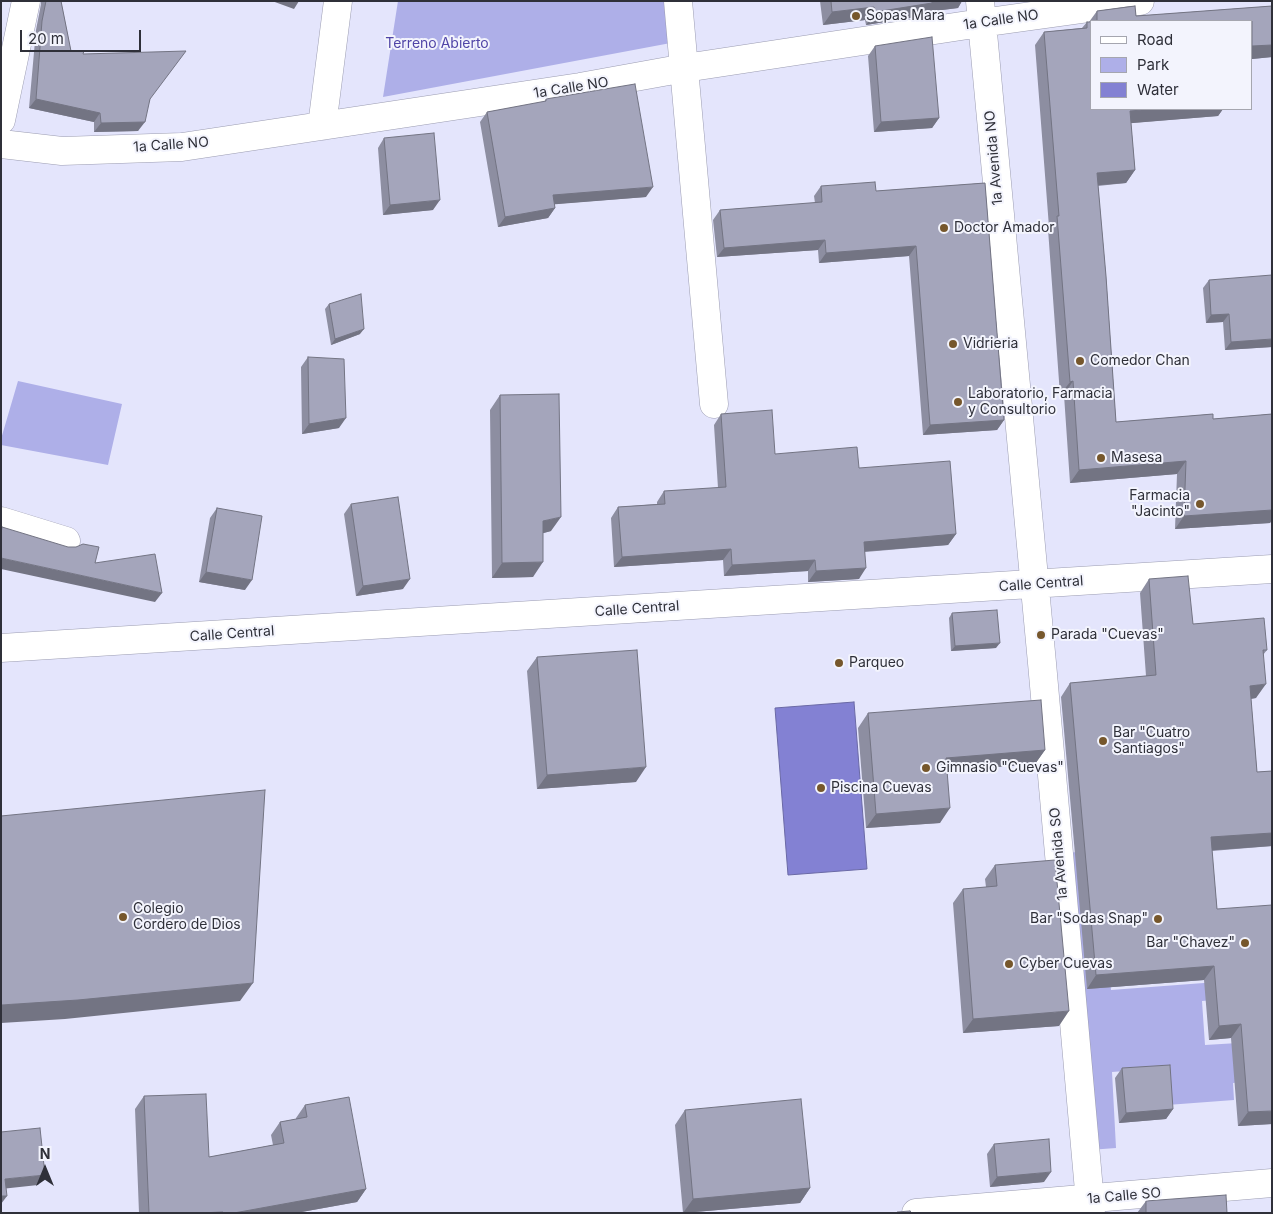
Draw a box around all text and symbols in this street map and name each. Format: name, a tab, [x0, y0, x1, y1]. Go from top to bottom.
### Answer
street label: 1a Calle NO	[962, 6, 1040, 34]
place label: Sopas Mara	[866, 8, 945, 24]
marker: Sopas Mara	[850, 10, 862, 22]
scale bar	[22, 20, 144, 52]
legend	[1090, 20, 1253, 110]
text: 20 m	[28, 29, 64, 48]
text: Road	[1137, 30, 1173, 49]
park label: Terreno Abierto	[385, 36, 489, 52]
text: Park	[1137, 55, 1169, 74]
street label: 1a Calle NO	[532, 74, 610, 102]
text: Water	[1137, 80, 1179, 99]
street label: 1a Avenida NO	[981, 110, 1007, 206]
street label: 1a Calle NO	[133, 134, 209, 156]
place label: Doctor Amador	[954, 220, 1055, 236]
marker: Doctor Amador	[938, 222, 950, 234]
place label: Vidrieria	[963, 336, 1018, 352]
marker: Vidrieria	[947, 338, 959, 350]
place label: Comedor Chan	[1090, 353, 1190, 369]
marker: Comedor Chan	[1074, 355, 1086, 367]
place label: Laboratorio, Farmacia y Consultorio	[968, 386, 1113, 418]
marker: Laboratorio, Farmacia y Consultorio	[952, 396, 964, 408]
place label: Masesa	[1111, 450, 1162, 466]
marker: Masesa	[1095, 452, 1107, 464]
place label: Farmacia "Jacinto"	[1129, 488, 1190, 520]
marker: Farmacia "Jacinto"	[1194, 498, 1206, 510]
street label: Calle Central	[998, 573, 1084, 595]
street label: Calle Central	[594, 598, 680, 620]
street label: Calle Central	[189, 623, 275, 645]
place label: Parada "Cuevas"	[1051, 627, 1164, 643]
marker: Parada "Cuevas"	[1035, 629, 1047, 641]
place label: Parqueo	[849, 655, 904, 671]
marker: Parqueo	[833, 657, 845, 669]
place label: Bar "Cuatro Santiagos"	[1113, 725, 1190, 758]
marker: Bar "Cuatro Santiagos"	[1097, 735, 1109, 747]
place label: Gimnasio "Cuevas"	[936, 760, 1064, 776]
marker: Gimnasio "Cuevas"	[920, 762, 932, 774]
place label: Piscina Cuevas	[831, 780, 932, 796]
marker: Piscina Cuevas	[815, 782, 827, 794]
street label: 1a Avenida SO	[1047, 807, 1071, 901]
place label: Colegio Cordero de Dios	[133, 901, 241, 934]
marker: Colegio Cordero de Dios	[117, 911, 129, 923]
place label: Bar "Sodas Snap"	[1030, 911, 1148, 927]
marker: Bar "Sodas Snap"	[1152, 913, 1164, 925]
place label: Bar "Chavez"	[1146, 935, 1235, 951]
marker: Bar "Chavez"	[1239, 937, 1251, 949]
place label: Cyber Cuevas	[1019, 956, 1113, 972]
marker: Cyber Cuevas	[1003, 958, 1015, 970]
north arrow	[20, 1144, 70, 1194]
text: N	[40, 1145, 50, 1162]
street label: 1a Calle SO	[1086, 1184, 1162, 1208]

